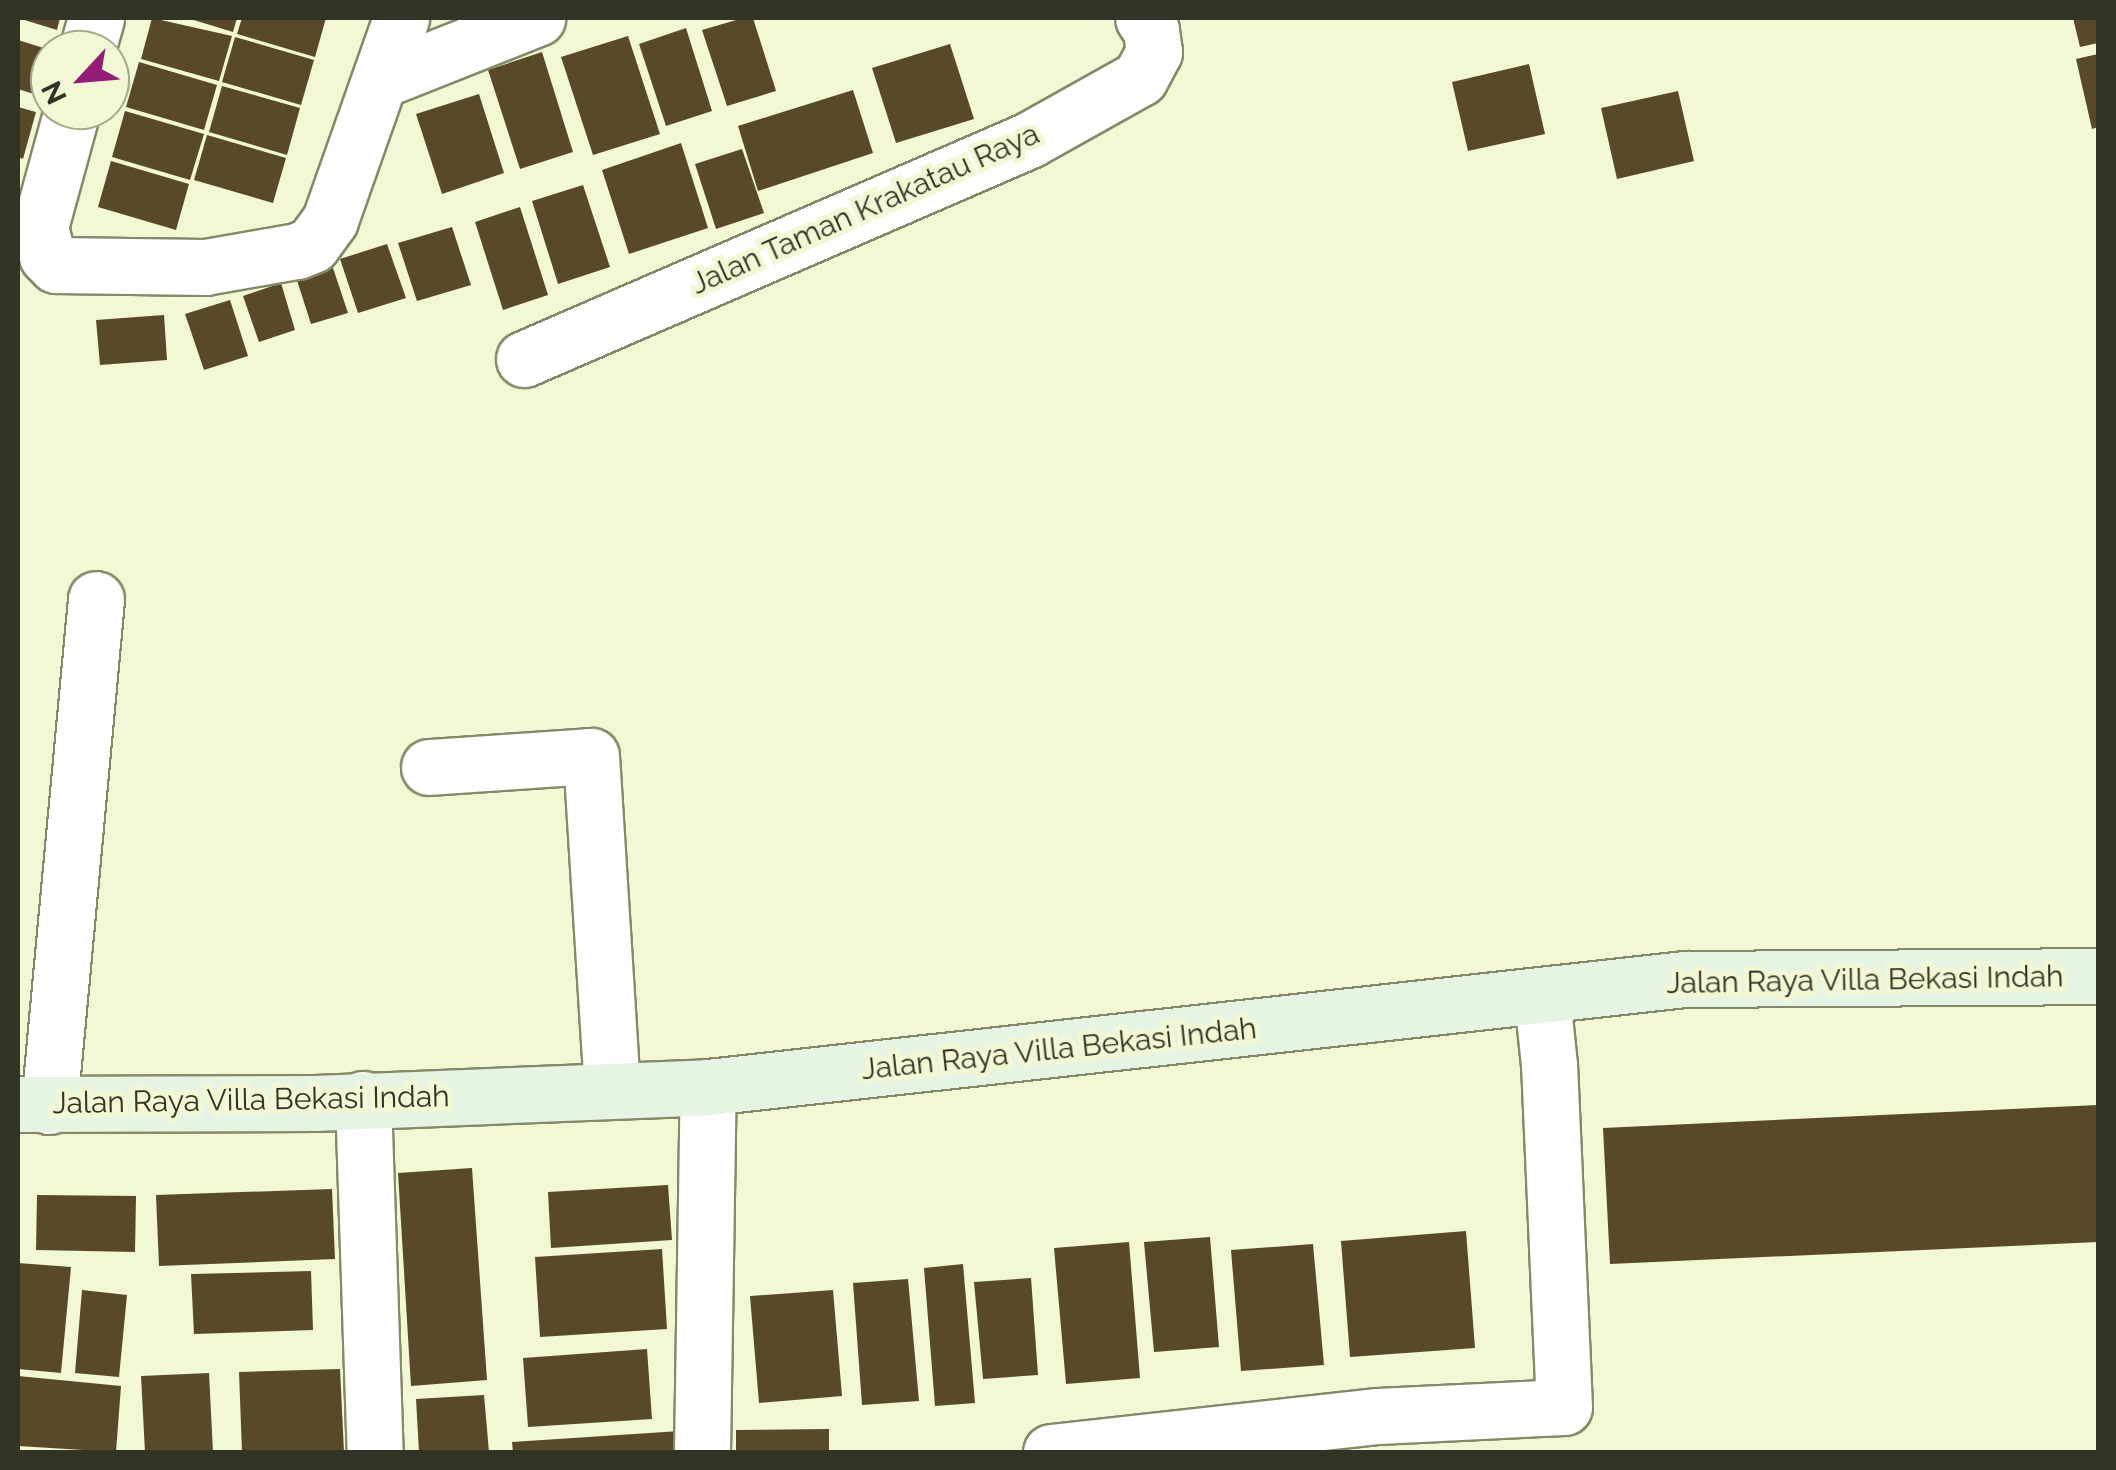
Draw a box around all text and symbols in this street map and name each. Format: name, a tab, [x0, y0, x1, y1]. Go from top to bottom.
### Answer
north arrow	[30, 30, 130, 130]
text: N	[35, 76, 74, 109]
street label: Jalan Taman Krakatau Raya	[685, 116, 1045, 302]
street label: Jalan Raya Villa Bekasi Indah	[1666, 959, 2064, 1001]
street label: Jalan Raya Villa Bekasi Indah	[859, 1010, 1259, 1088]
street label: Jalan Raya Villa Bekasi Indah	[52, 1079, 450, 1121]

